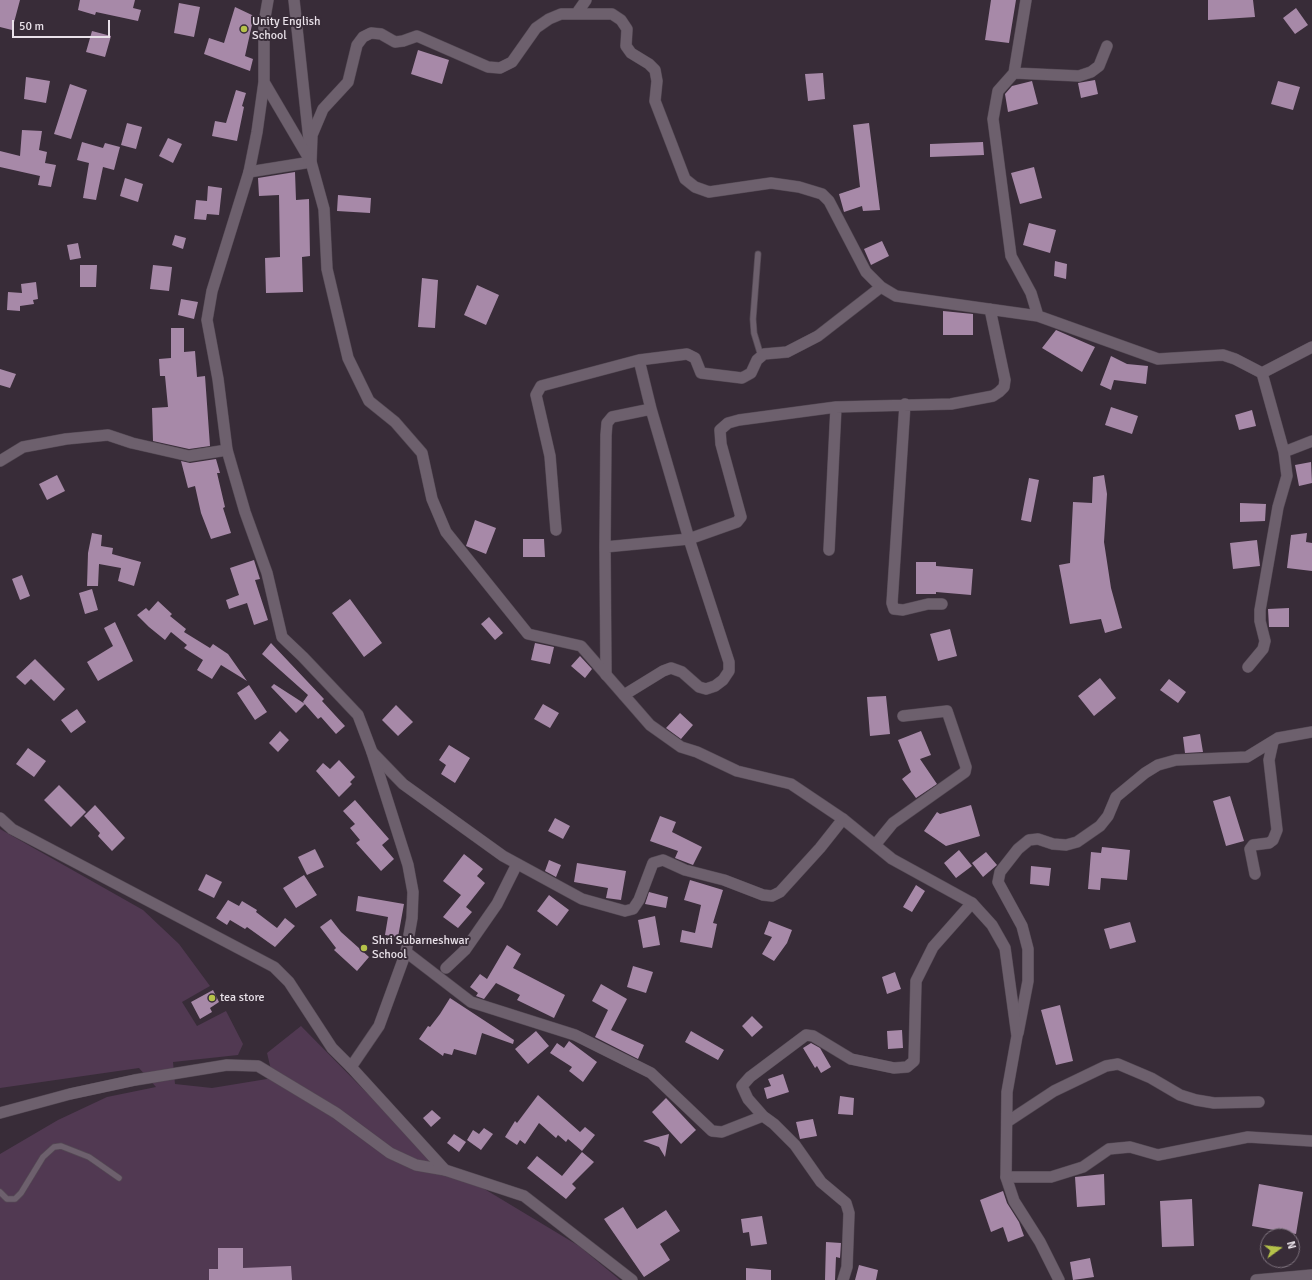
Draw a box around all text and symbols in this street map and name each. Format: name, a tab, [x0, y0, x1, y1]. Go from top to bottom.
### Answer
scale bar	[14, 12, 112, 38]
place label: Unity English School	[252, 15, 320, 43]
text: 50 m	[19, 19, 44, 34]
marker: Unity English School	[239, 24, 249, 34]
place label: Shri Subarneshwar School	[372, 934, 469, 962]
marker: Shri Subarneshwar School	[359, 943, 369, 953]
place label: tea store	[220, 991, 265, 1005]
marker: tea store	[207, 993, 217, 1003]
north arrow	[1260, 1228, 1300, 1268]
text: N	[1284, 1240, 1298, 1250]

